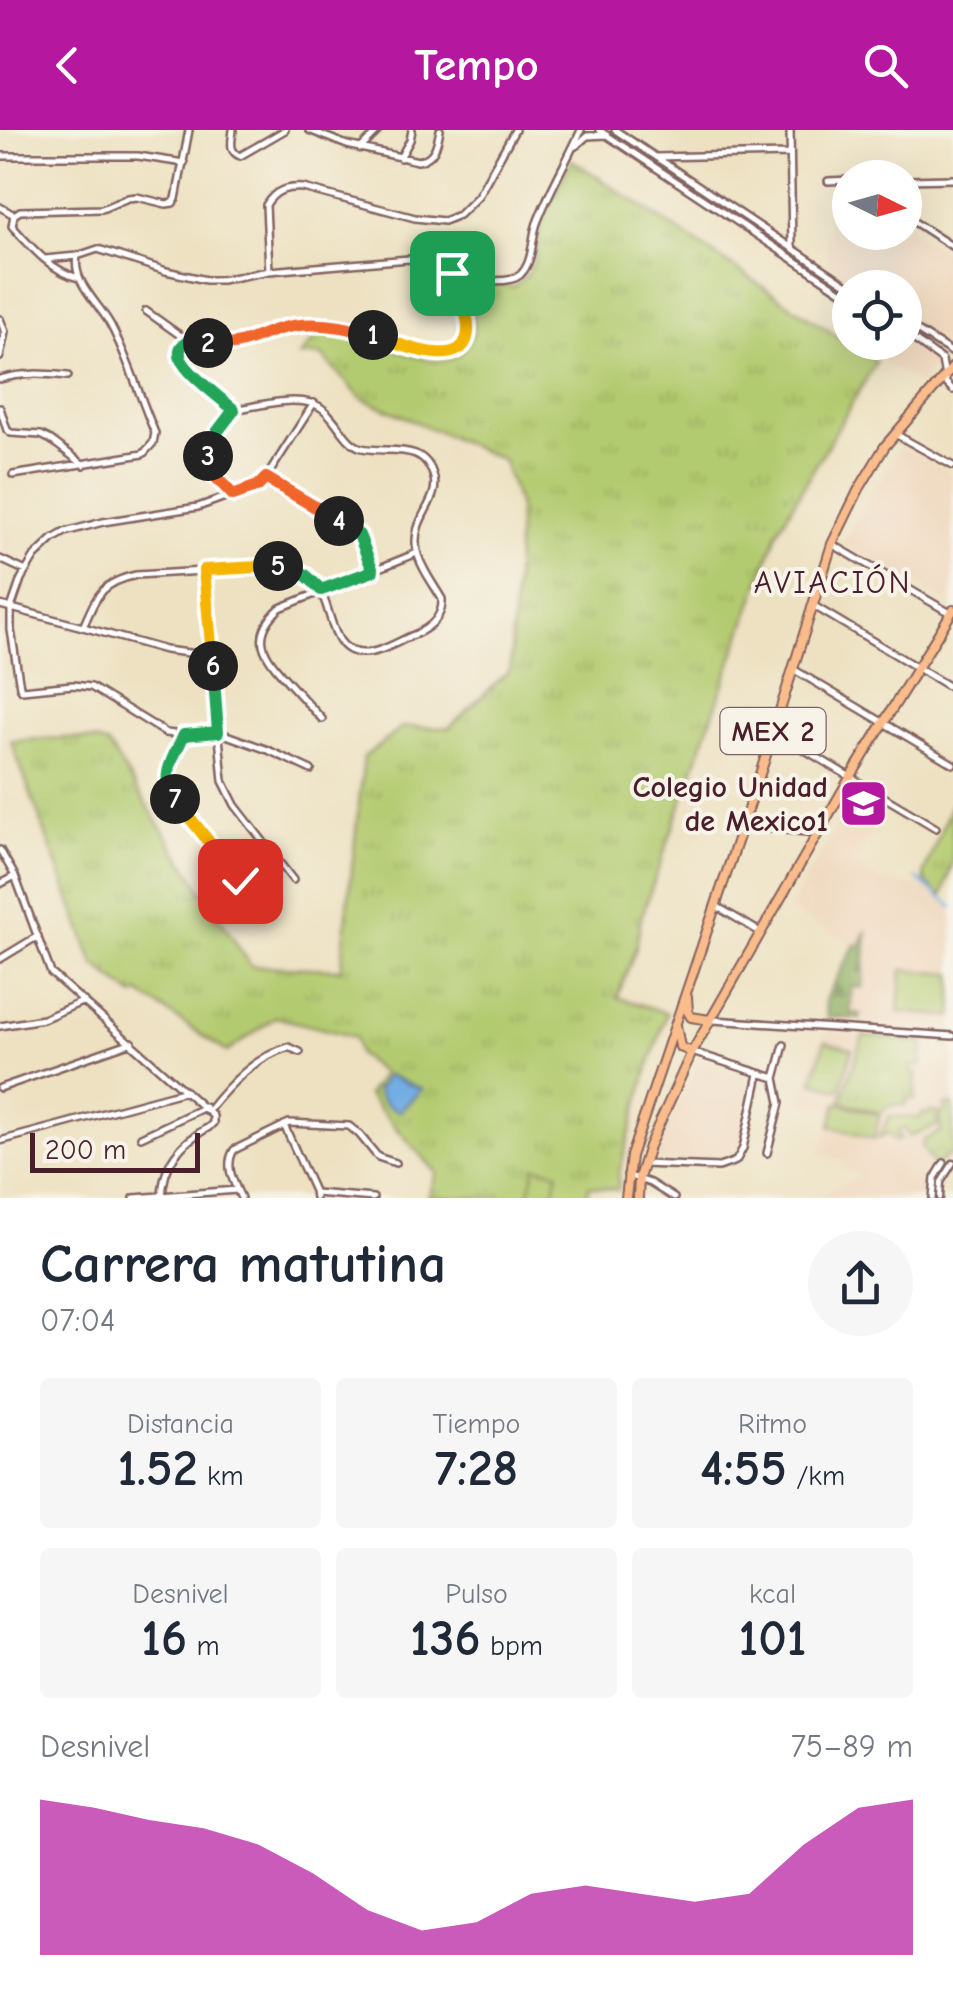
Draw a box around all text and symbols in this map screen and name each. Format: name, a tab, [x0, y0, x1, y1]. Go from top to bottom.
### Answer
icon: back	[40, 38, 95, 93]
icon: search	[858, 38, 913, 93]
text: Tempo	[414, 39, 539, 91]
north arrow	[832, 160, 922, 250]
map controls	[832, 160, 922, 360]
pin	[410, 231, 495, 316]
icon: arrive	[425, 246, 480, 301]
button: locate	[832, 270, 922, 360]
pin: 1	[348, 310, 398, 360]
pin: 2	[183, 318, 233, 368]
text: 1	[367, 319, 379, 351]
text: 2	[201, 327, 215, 359]
pin: 3	[183, 431, 233, 481]
text: 3	[201, 440, 215, 472]
pin: 4	[314, 496, 364, 546]
text: 4	[332, 505, 346, 537]
pin: 5	[253, 541, 303, 591]
text: 5	[271, 550, 285, 582]
district label: AVIACIÓN	[754, 564, 912, 601]
pin: 6	[188, 641, 238, 691]
text: 6	[206, 650, 220, 682]
road number: MEX 2	[720, 708, 826, 754]
place label: Colegio Unidad de Mexico1	[633, 770, 828, 839]
pin: 7	[150, 774, 200, 824]
school or university icon: Colegio Unidad de Mexico1	[837, 778, 889, 830]
text: 7	[169, 783, 181, 815]
pin	[198, 839, 283, 924]
icon: check	[213, 854, 268, 909]
scale bar	[30, 1128, 200, 1172]
text: 200 m	[45, 1134, 126, 1166]
button: share	[808, 1231, 913, 1336]
text: Carrera matutina	[40, 1232, 446, 1296]
text: 07:04	[40, 1302, 115, 1339]
text: Distancia	[127, 1408, 234, 1440]
text: Tiempo	[433, 1408, 520, 1440]
text: Ritmo	[738, 1408, 807, 1440]
text: 1.52	[117, 1440, 198, 1498]
text: 7:28	[435, 1440, 518, 1498]
text: 4:55	[700, 1440, 787, 1498]
text: km	[198, 1460, 244, 1492]
text: /km	[787, 1460, 845, 1492]
text: Desnivel	[132, 1578, 229, 1610]
text: Pulso	[445, 1578, 508, 1610]
text: kcal	[749, 1578, 796, 1610]
text: 16	[141, 1610, 187, 1668]
text: 136	[410, 1610, 481, 1668]
text: 101	[739, 1610, 806, 1668]
text: m	[187, 1630, 220, 1662]
text: bpm	[481, 1630, 543, 1662]
text: Desnivel	[40, 1728, 150, 1765]
text: 75–89 m	[791, 1728, 913, 1765]

